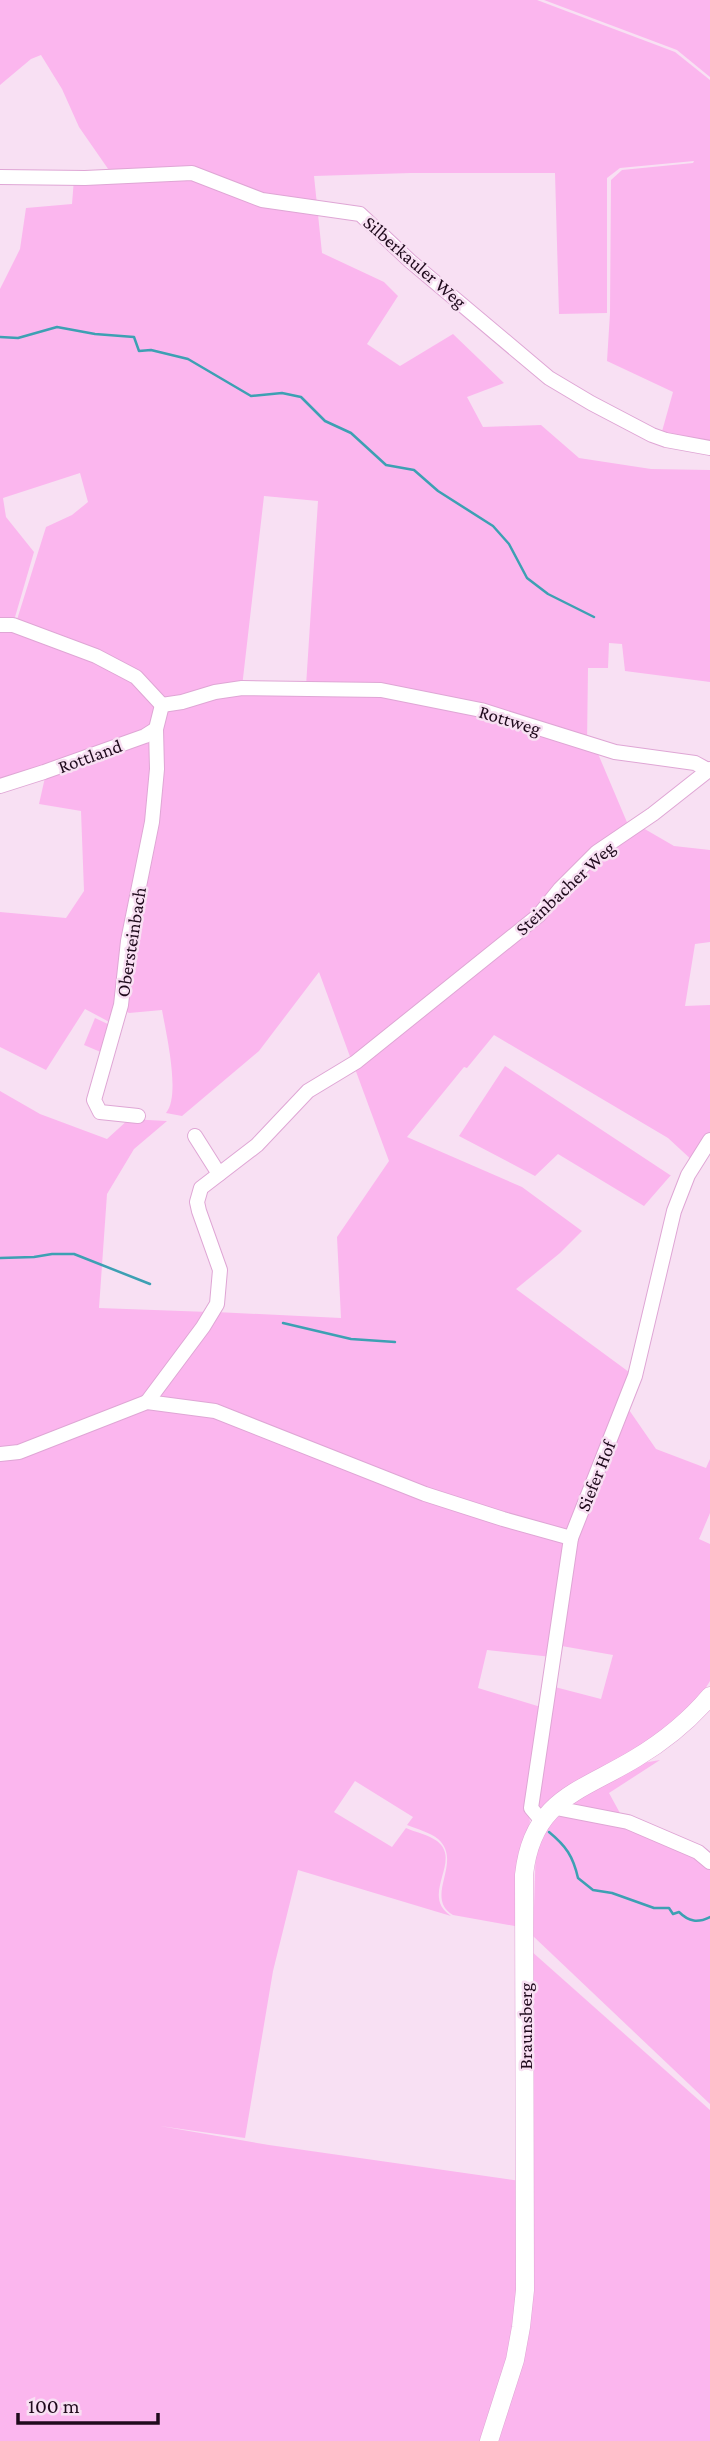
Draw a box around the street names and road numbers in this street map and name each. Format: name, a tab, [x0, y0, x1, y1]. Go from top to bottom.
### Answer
street label: Silberkauler Weg	[359, 212, 471, 312]
street label: Rottweg	[477, 701, 543, 739]
street label: Rottland	[55, 735, 125, 777]
street label: Steinbacher Weg	[511, 837, 619, 939]
street label: Obersteinbach	[112, 885, 150, 999]
street label: Siefer Hof	[572, 1437, 620, 1514]
street label: Braunsberg	[515, 1983, 536, 2069]

